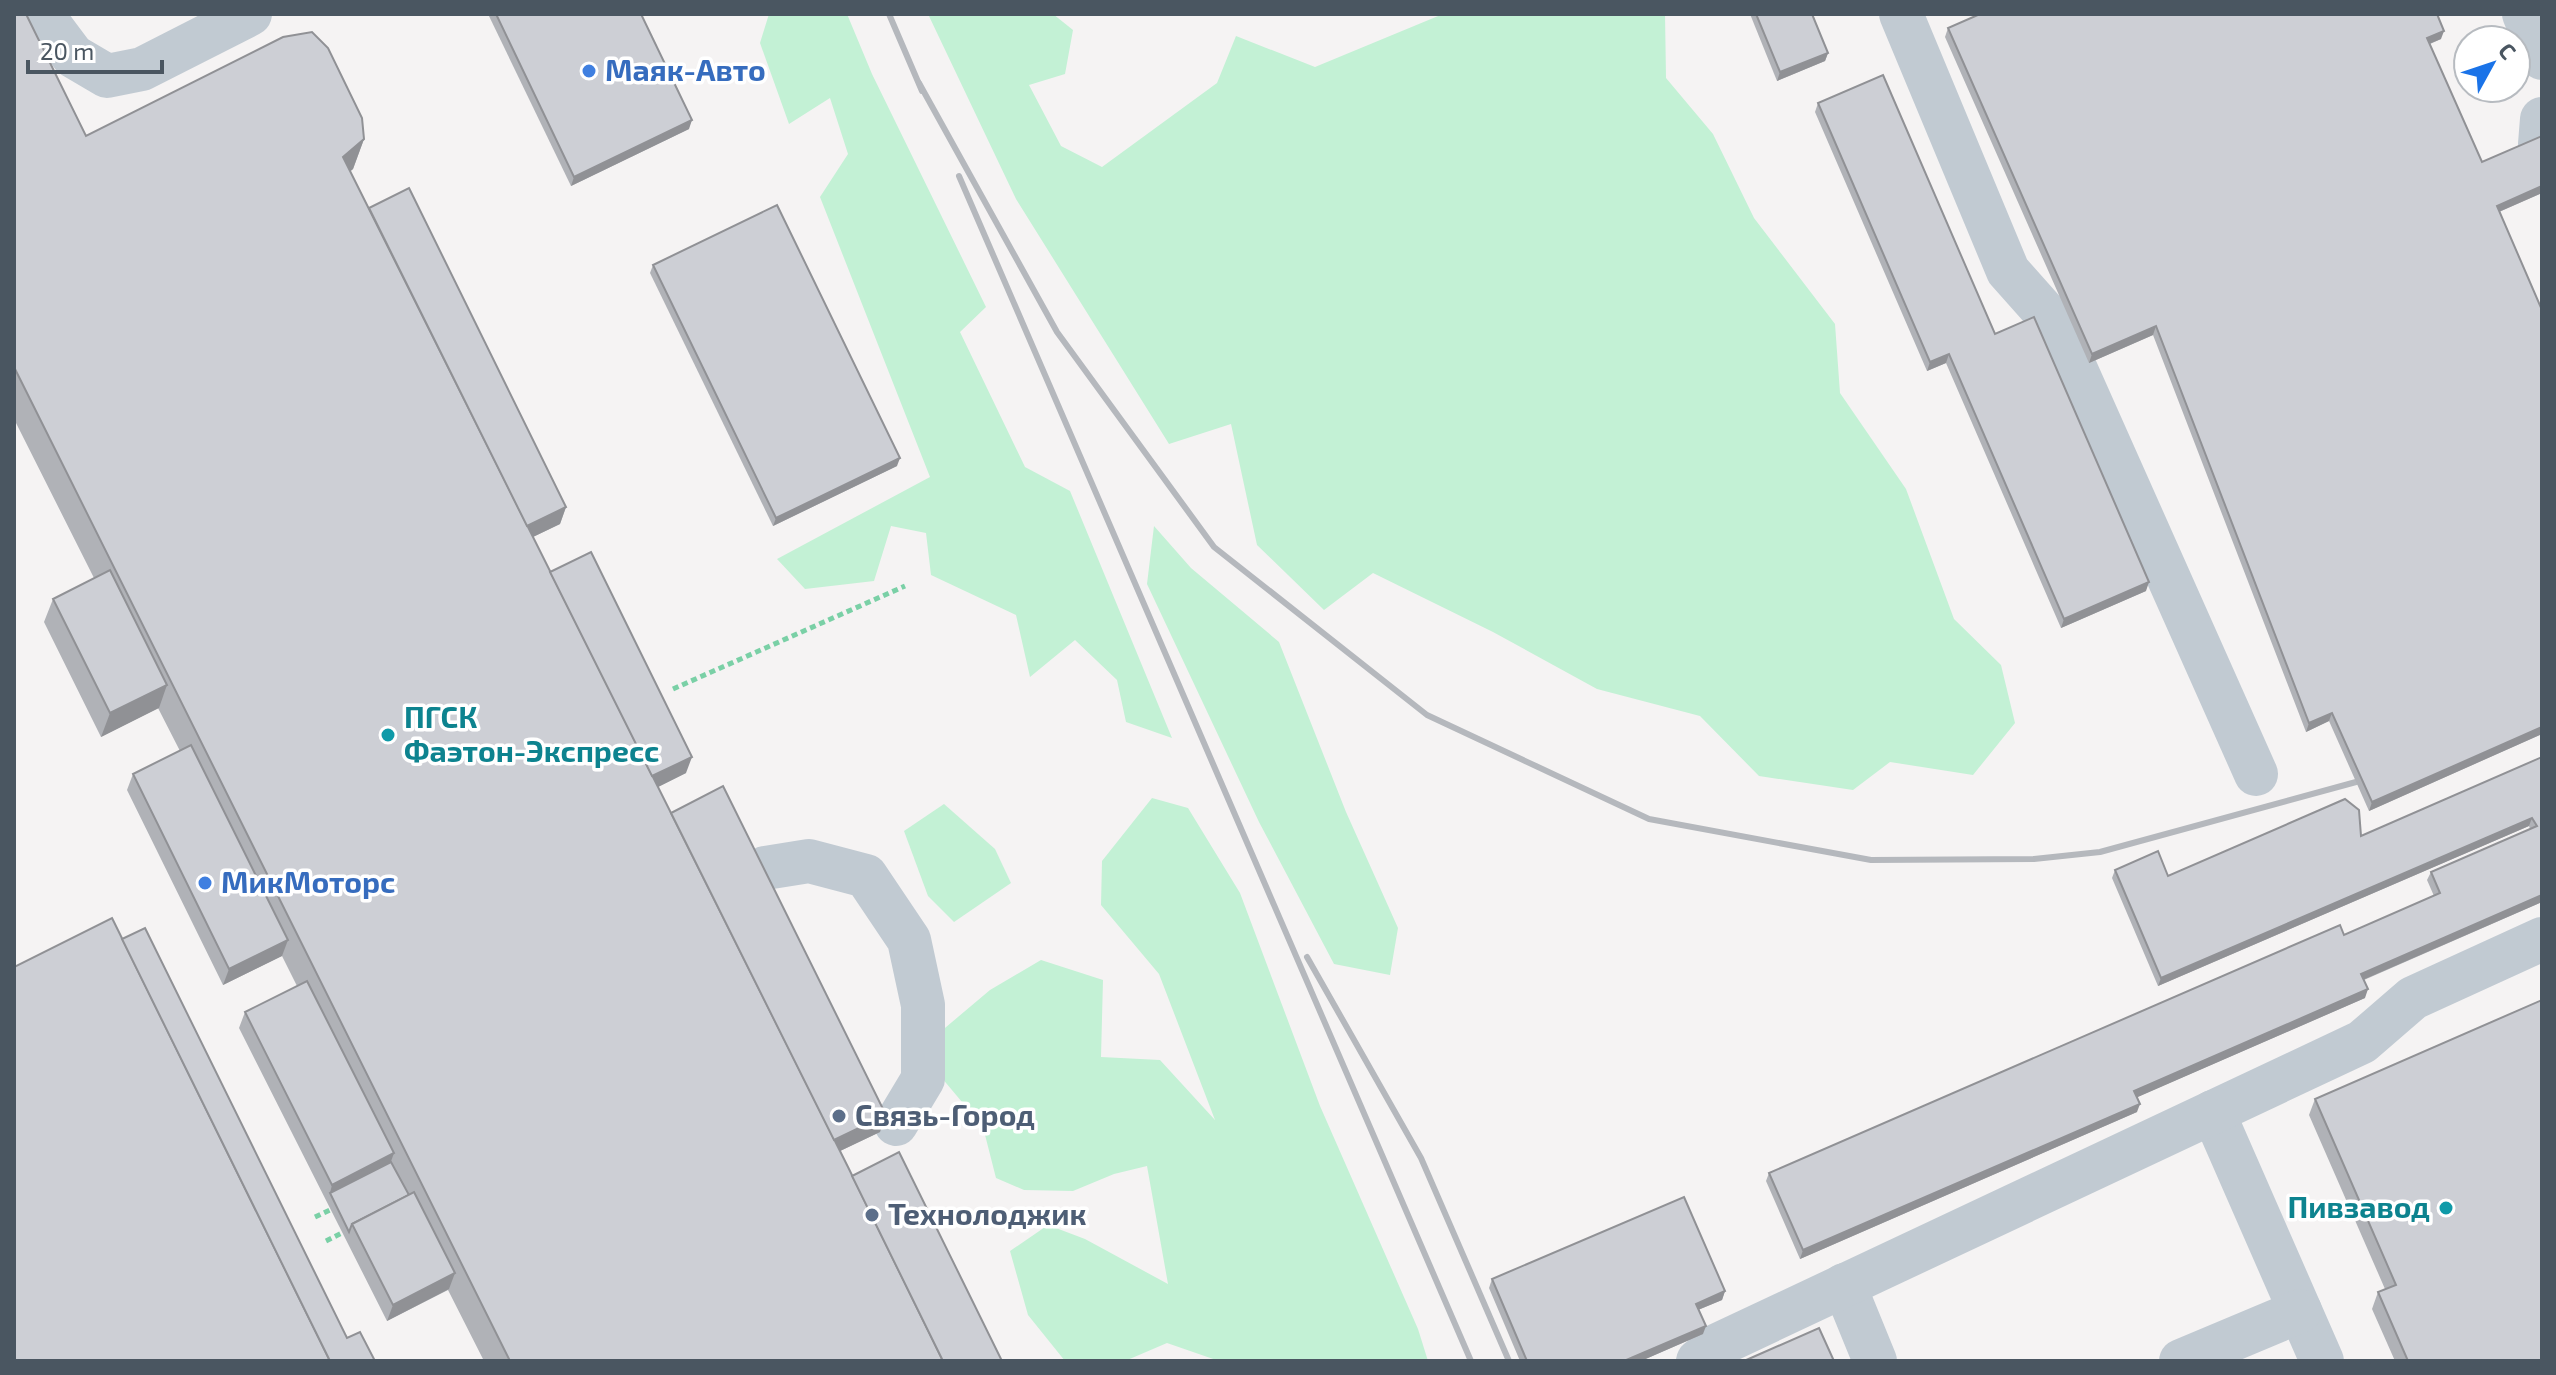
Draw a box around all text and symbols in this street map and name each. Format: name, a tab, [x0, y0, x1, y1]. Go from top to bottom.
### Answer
scale bar	[28, 24, 162, 74]
north arrow	[2452, 24, 2532, 104]
text: 20 m	[40, 36, 94, 65]
text: С	[2494, 37, 2522, 64]
place label: Маяк-Авто	[605, 51, 766, 87]
marker: Маяк-Авто	[580, 62, 598, 80]
place label: ПГСК Фаэтон-Экспресс	[404, 698, 659, 768]
marker: ПГСК Фаэтон-Экспресс	[379, 726, 397, 744]
place label: МикМоторс	[221, 863, 395, 899]
marker: МикМоторс	[196, 874, 214, 892]
place label: Связь-Город	[855, 1096, 1035, 1132]
marker: Связь-Город	[830, 1107, 848, 1125]
place label: Пивзавод	[2288, 1188, 2430, 1224]
place label: Технолоджик	[888, 1195, 1087, 1231]
marker: Пивзавод	[2437, 1199, 2455, 1217]
marker: Технолоджик	[863, 1206, 881, 1224]

